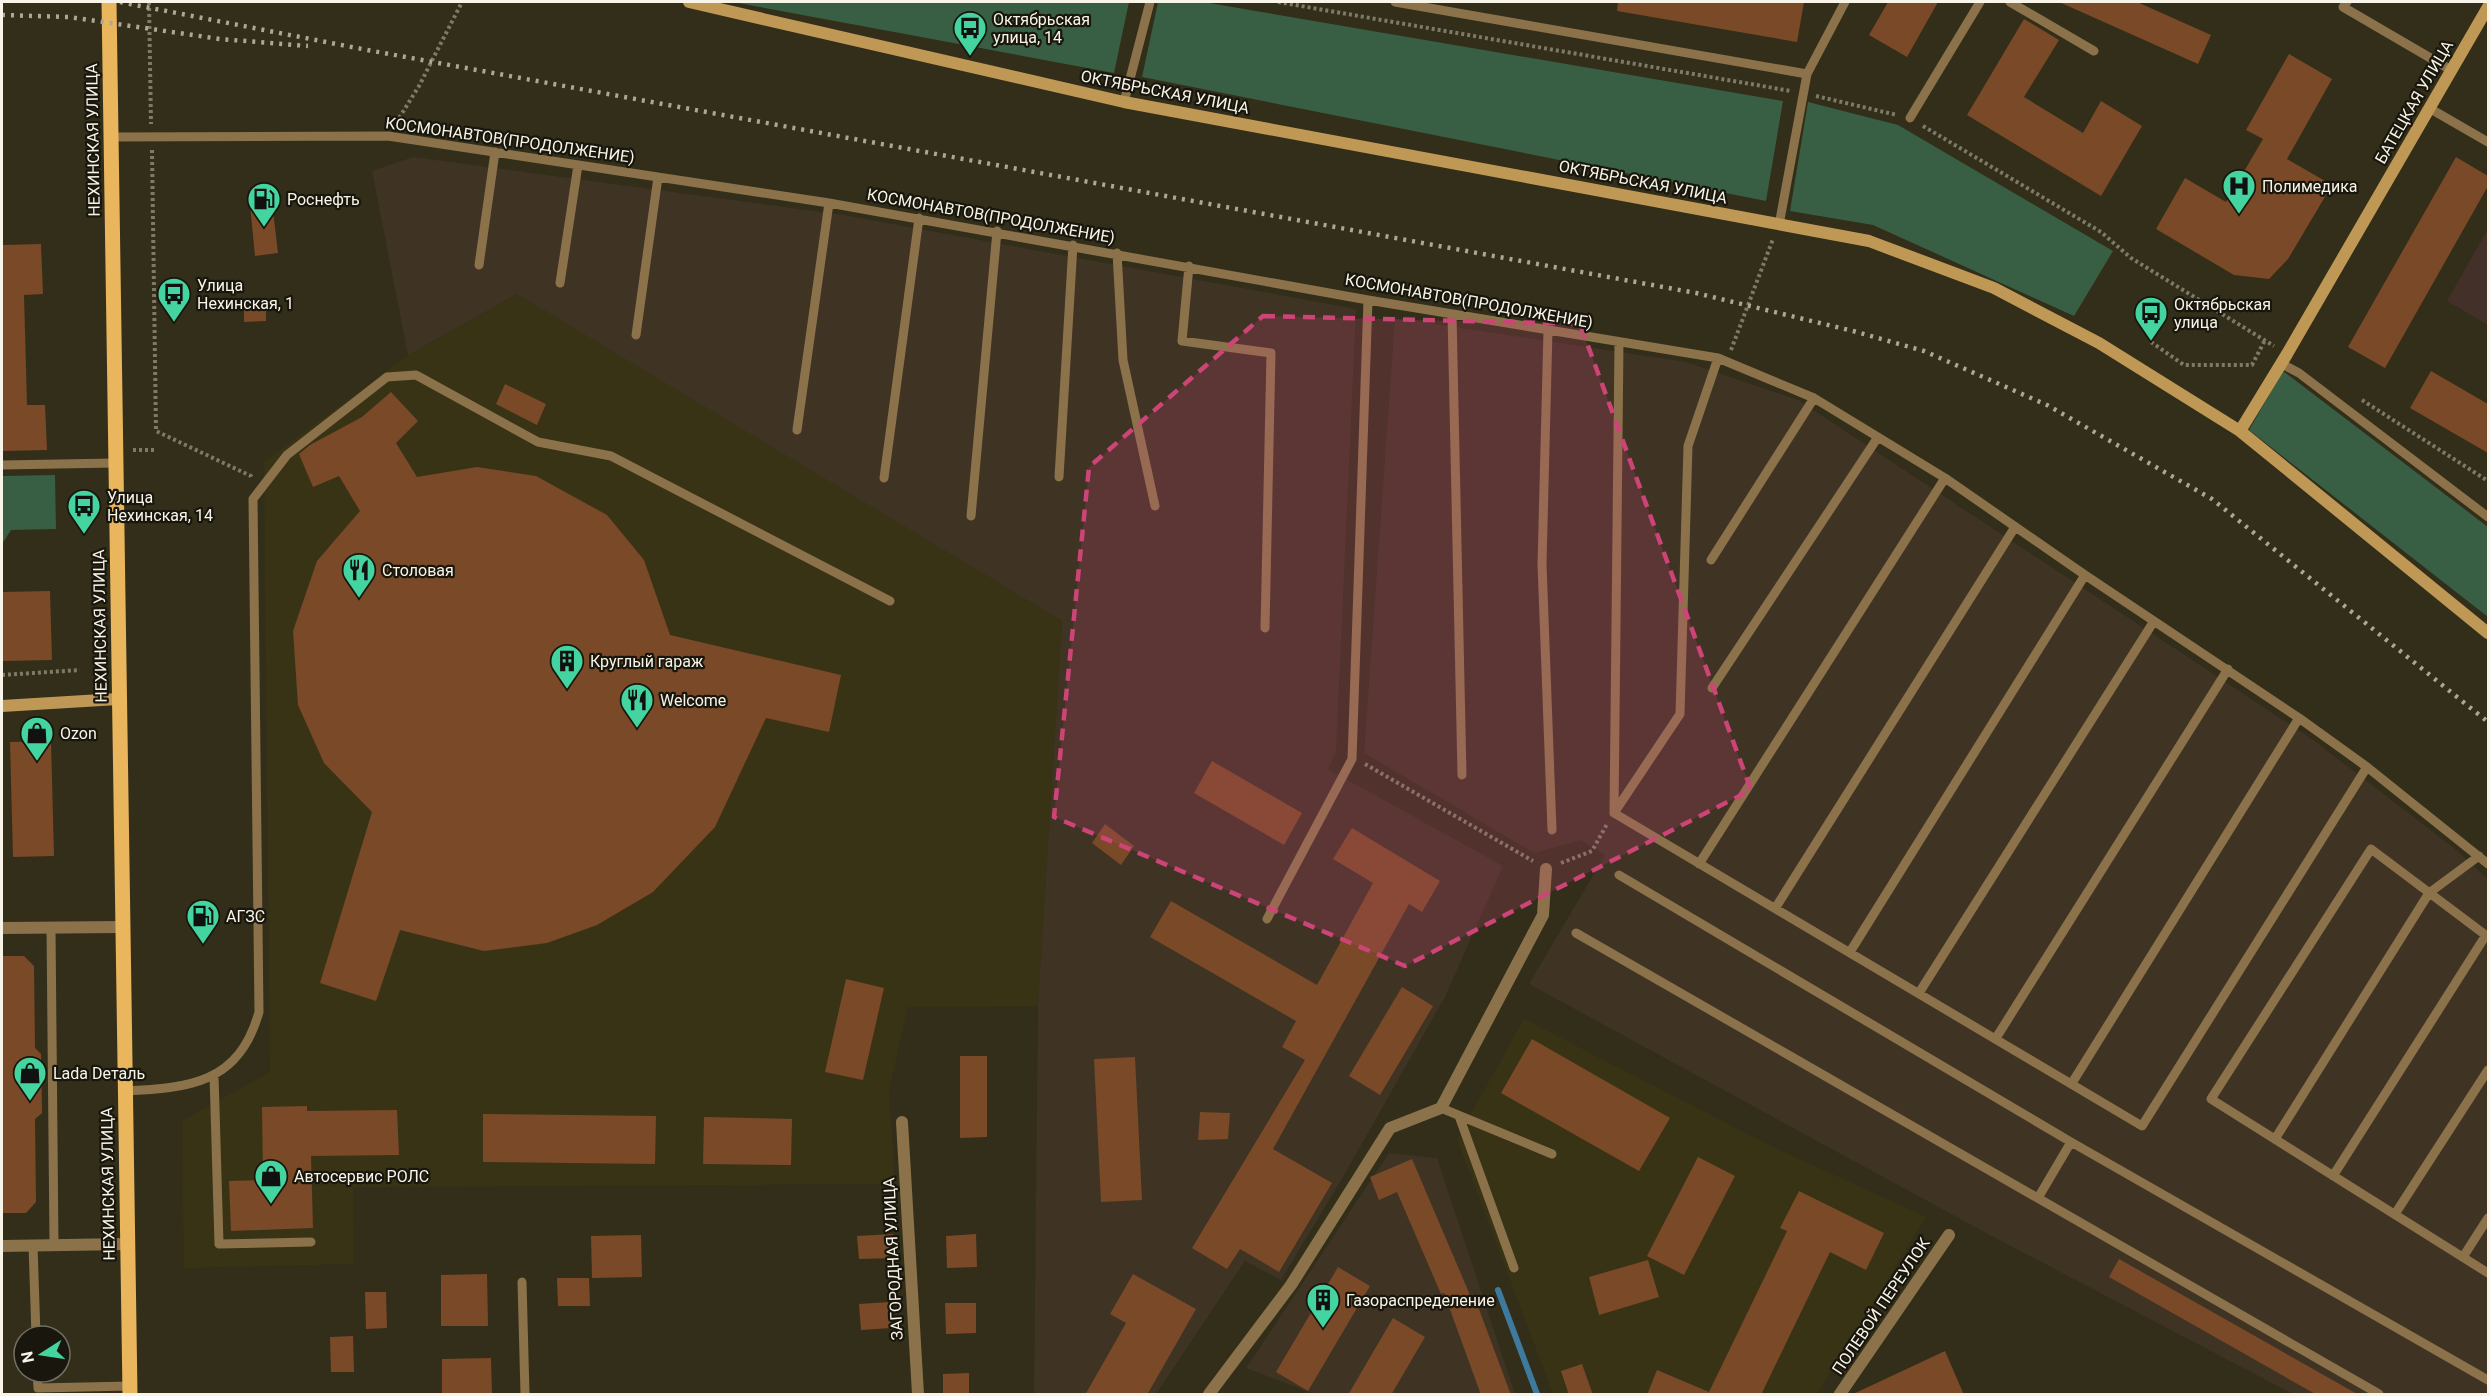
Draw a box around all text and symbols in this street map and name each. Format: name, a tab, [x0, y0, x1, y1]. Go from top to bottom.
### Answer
bus stop icon: Октябрьская улица, 14	[952, 10, 988, 57]
place label: Октябрьская улица, 14	[993, 10, 1090, 47]
street label: БАТЕЦКАЯ УЛИЦА	[2371, 36, 2457, 167]
street label: НЕХИНСКАЯ УЛИЦА	[82, 63, 104, 217]
street label: ОКТЯБРЬСКАЯ УЛИЦА	[1079, 66, 1251, 118]
street label: КОСМОНАВТОВ(ПРОДОЛЖЕНИЕ)	[384, 113, 636, 167]
street label: ОКТЯБРЬСКАЯ УЛИЦА	[1557, 156, 1729, 208]
hospital icon: Полимедика	[2221, 168, 2257, 215]
place label: Полимедика	[2262, 177, 2358, 196]
fuel station icon: Роснефть	[246, 181, 282, 228]
street label: КОСМОНАВТОВ(ПРОДОЛЖЕНИЕ)	[866, 185, 1116, 247]
place label: Роснефть	[287, 190, 360, 209]
street label: КОСМОНАВТОВ(ПРОДОЛЖЕНИЕ)	[1344, 270, 1594, 332]
bus stop icon: Улица Нехинская, 1	[156, 276, 192, 323]
place label: Улица Нехинская, 1	[197, 276, 294, 313]
bus stop icon: Октябрьская улица	[2133, 295, 2169, 342]
place label: Октябрьская улица	[2174, 295, 2271, 332]
bus stop icon: Улица Нехинская, 14	[66, 488, 102, 535]
place label: Улица Нехинская, 14	[107, 488, 213, 525]
street label: НЕХИНСКАЯ УЛИЦА	[89, 549, 111, 703]
restaurant icon: Столовая	[341, 552, 377, 599]
place label: Столовая	[382, 561, 454, 580]
building icon: Круглый гараж	[549, 643, 585, 690]
place label: Круглый гараж	[590, 652, 704, 671]
restaurant icon: Welcome	[619, 682, 655, 729]
place label: Welcome	[660, 691, 726, 710]
shop icon: Ozon	[19, 715, 55, 762]
place label: Ozon	[60, 724, 97, 743]
fuel station icon: АГЗС	[185, 898, 221, 945]
place label: АГЗС	[226, 907, 265, 926]
shop icon: Lada Dеталь	[12, 1055, 48, 1102]
place label: Lada Dеталь	[53, 1064, 145, 1083]
street label: НЕХИНСКАЯ УЛИЦА	[97, 1107, 119, 1261]
shop icon: Автосервис РОЛС	[253, 1158, 289, 1205]
place label: Автосервис РОЛС	[294, 1167, 429, 1186]
street label: ЗАГОРОДНАЯ УЛИЦА	[879, 1177, 907, 1341]
street label: ПОЛЕВОЙ ПЕРЕУЛОК	[1828, 1233, 1934, 1378]
building icon: Газораспределение	[1305, 1282, 1341, 1329]
place label: Газораспределение	[1346, 1291, 1495, 1310]
north arrow	[12, 1324, 72, 1384]
text: N	[17, 1350, 38, 1365]

